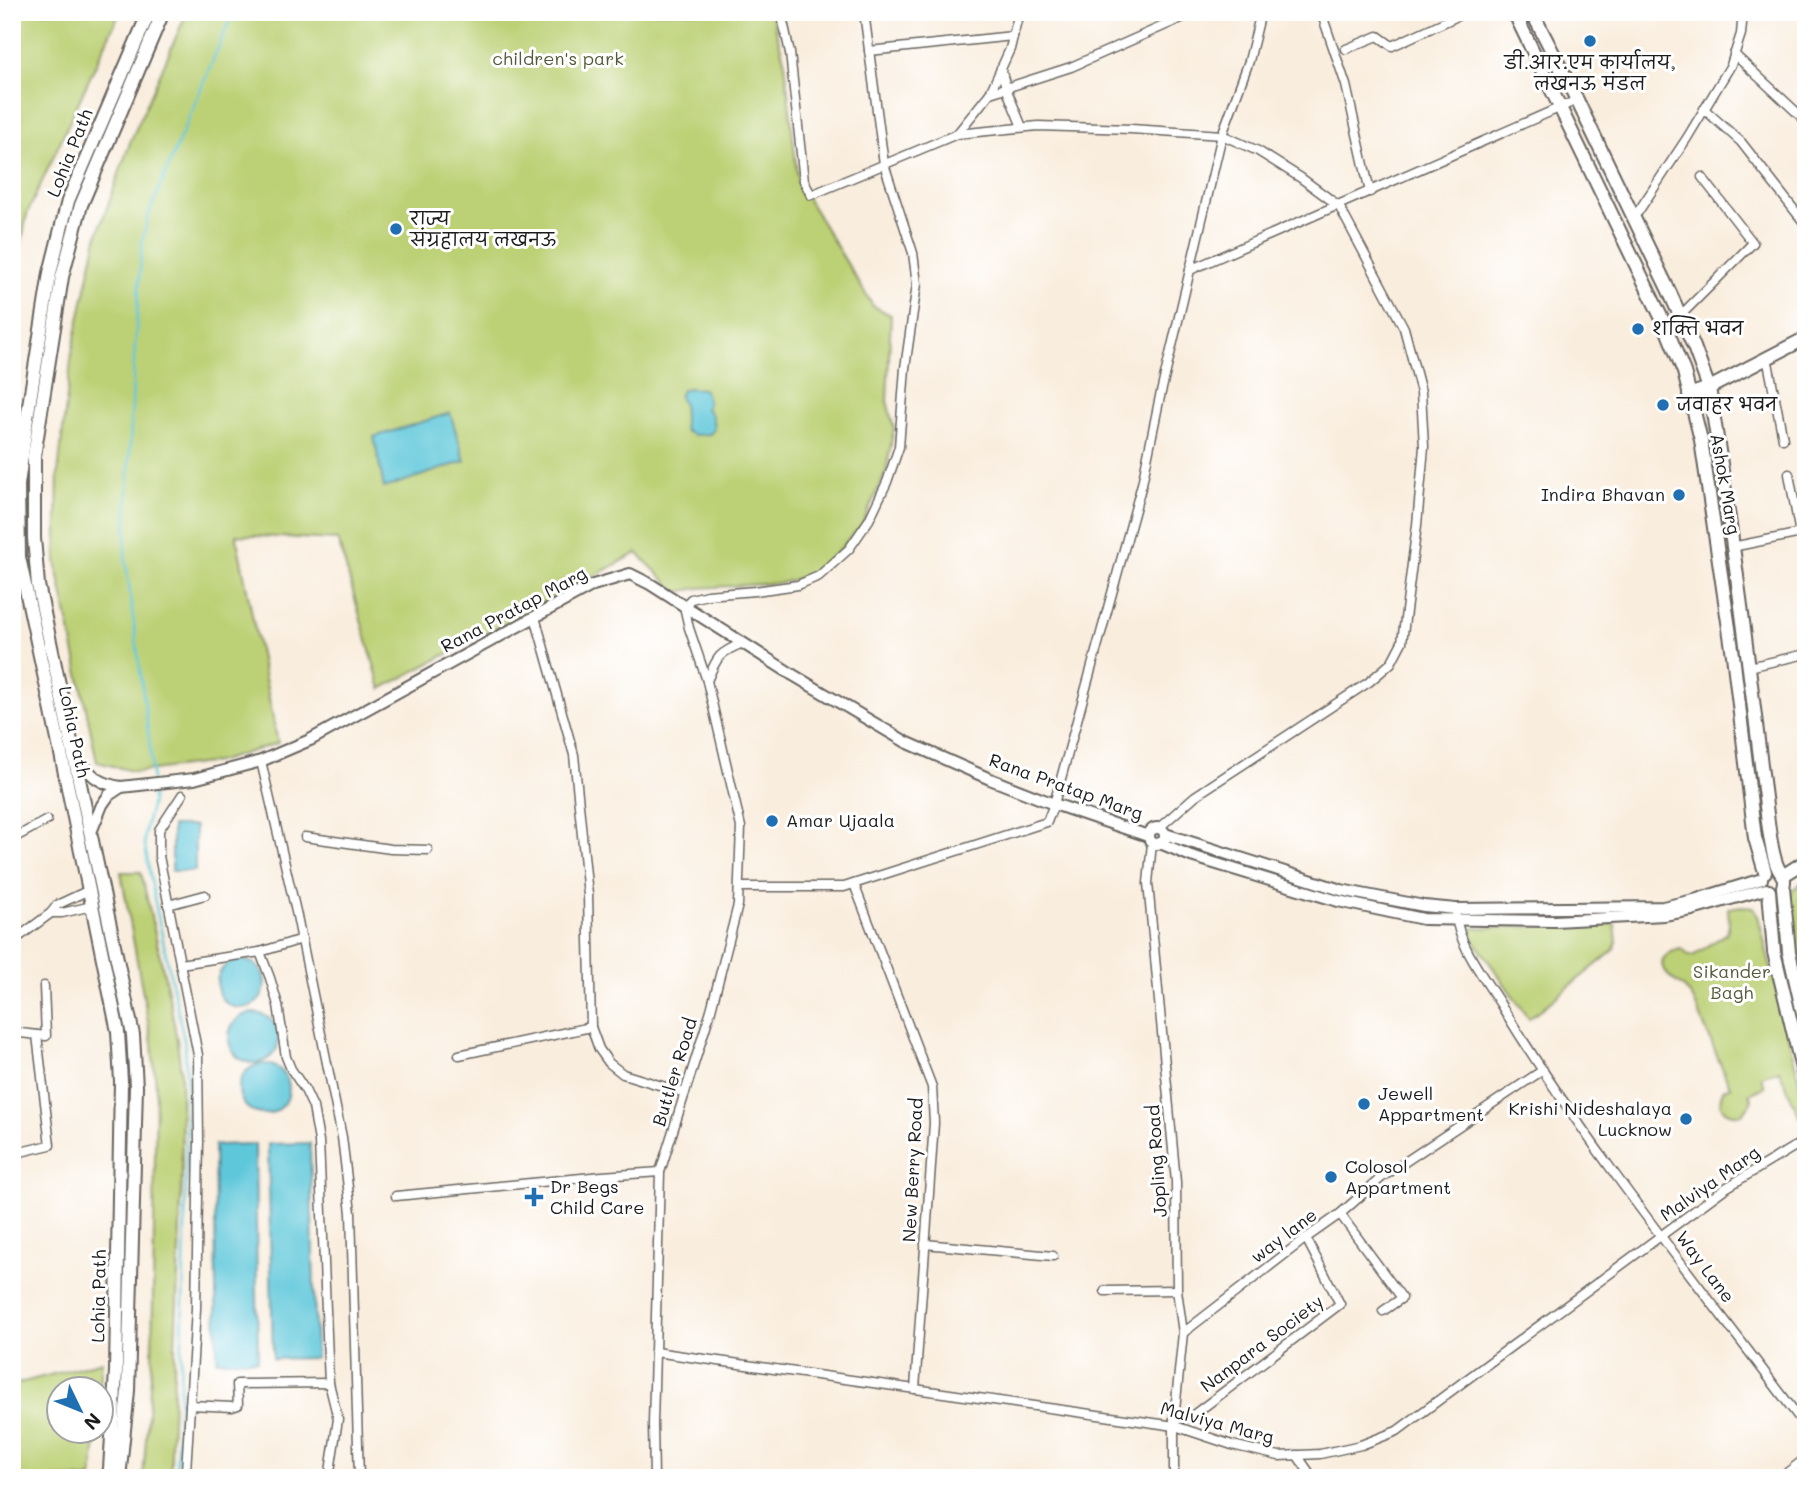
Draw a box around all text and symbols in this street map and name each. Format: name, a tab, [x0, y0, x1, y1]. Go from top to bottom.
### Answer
marker: डी.आर.एम कार्यालय, लखनऊ मंडल	[1582, 33, 1598, 49]
park label: children's park	[492, 46, 624, 70]
place label: डी.आर.एम कार्यालय, लखनऊ मंडल	[1503, 49, 1676, 95]
street label: Lohia Path	[41, 105, 98, 200]
place label: राज्य संग्रहालय लखनऊ	[409, 206, 556, 251]
marker: राज्य संग्रहालय लखनऊ	[388, 221, 404, 237]
place label: शक्ति भवन	[1652, 315, 1745, 340]
marker: शक्ति भवन	[1630, 321, 1646, 337]
place label: जवाहर भवन	[1676, 392, 1778, 416]
marker: जवाहर भवन	[1655, 397, 1671, 413]
street label: Ashok Marg	[1705, 431, 1747, 536]
place label: Indira Bhavan	[1541, 482, 1665, 506]
marker: Indira Bhavan	[1671, 487, 1687, 503]
street label: Rana Pratap Marg	[436, 560, 591, 658]
street label: Lohia Path	[54, 684, 96, 780]
street label: Rana Pratap Marg	[986, 747, 1147, 825]
place label: Amar Ujaala	[786, 808, 895, 832]
marker: Amar Ujaala	[764, 813, 780, 829]
park label: Sikander Bagh	[1693, 959, 1771, 1004]
street label: Buttler Road	[646, 1015, 702, 1129]
place label: Jewell Appartment	[1378, 1081, 1484, 1126]
marker: Jewell Appartment	[1356, 1096, 1372, 1112]
place label: Krishi Nideshalaya Lucknow	[1509, 1096, 1672, 1141]
street label: New Berry Road	[896, 1097, 928, 1243]
street label: Jopling Road	[1140, 1104, 1172, 1218]
marker: Krishi Nideshalaya Lucknow	[1678, 1111, 1694, 1127]
street label: Malviya Marg	[1655, 1140, 1764, 1226]
place label: Colosol Appartment	[1345, 1154, 1451, 1199]
marker: Colosol Appartment	[1323, 1169, 1339, 1185]
place label: Dr Begs Child Care	[550, 1174, 644, 1219]
marker: Dr Begs Child Care	[524, 1187, 544, 1207]
street label: way lane	[1245, 1202, 1321, 1268]
street label: Way Lane	[1671, 1226, 1741, 1307]
street label: Lohia Path	[85, 1249, 111, 1343]
street label: Nanpara Society	[1195, 1289, 1328, 1397]
north arrow	[46, 1374, 116, 1444]
street label: Malviya Marg	[1158, 1395, 1277, 1449]
text: N	[79, 1408, 107, 1436]

